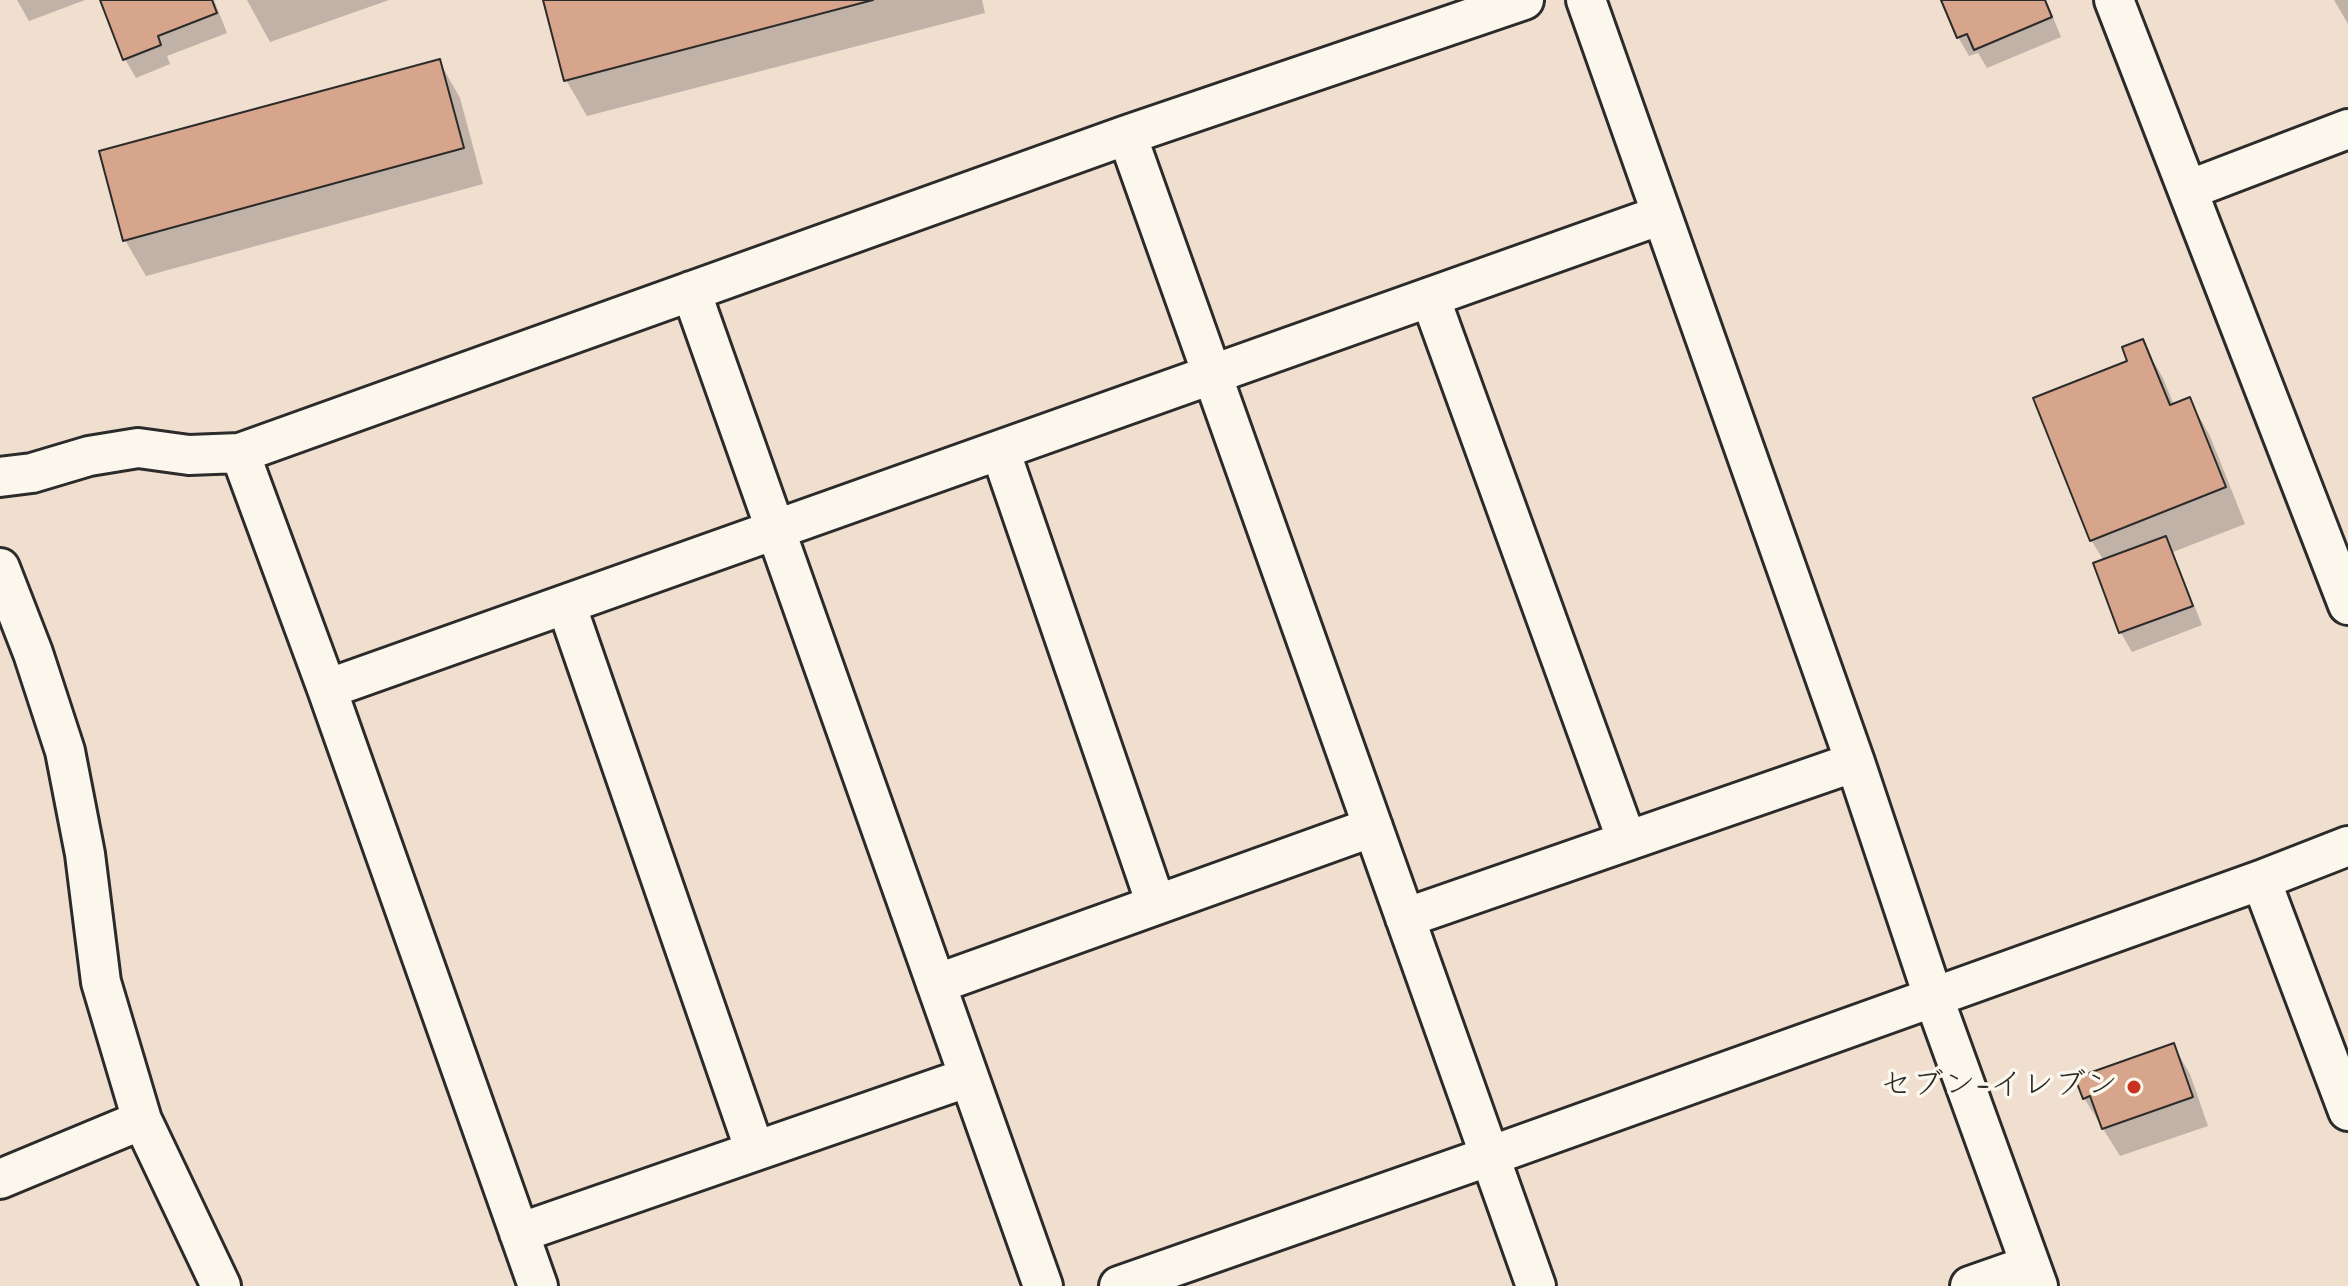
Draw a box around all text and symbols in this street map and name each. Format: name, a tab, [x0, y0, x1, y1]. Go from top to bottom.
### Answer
place label: セブン-イレブン	[1880, 1068, 2118, 1106]
marker: セブン-イレブン	[2125, 1078, 2143, 1096]

